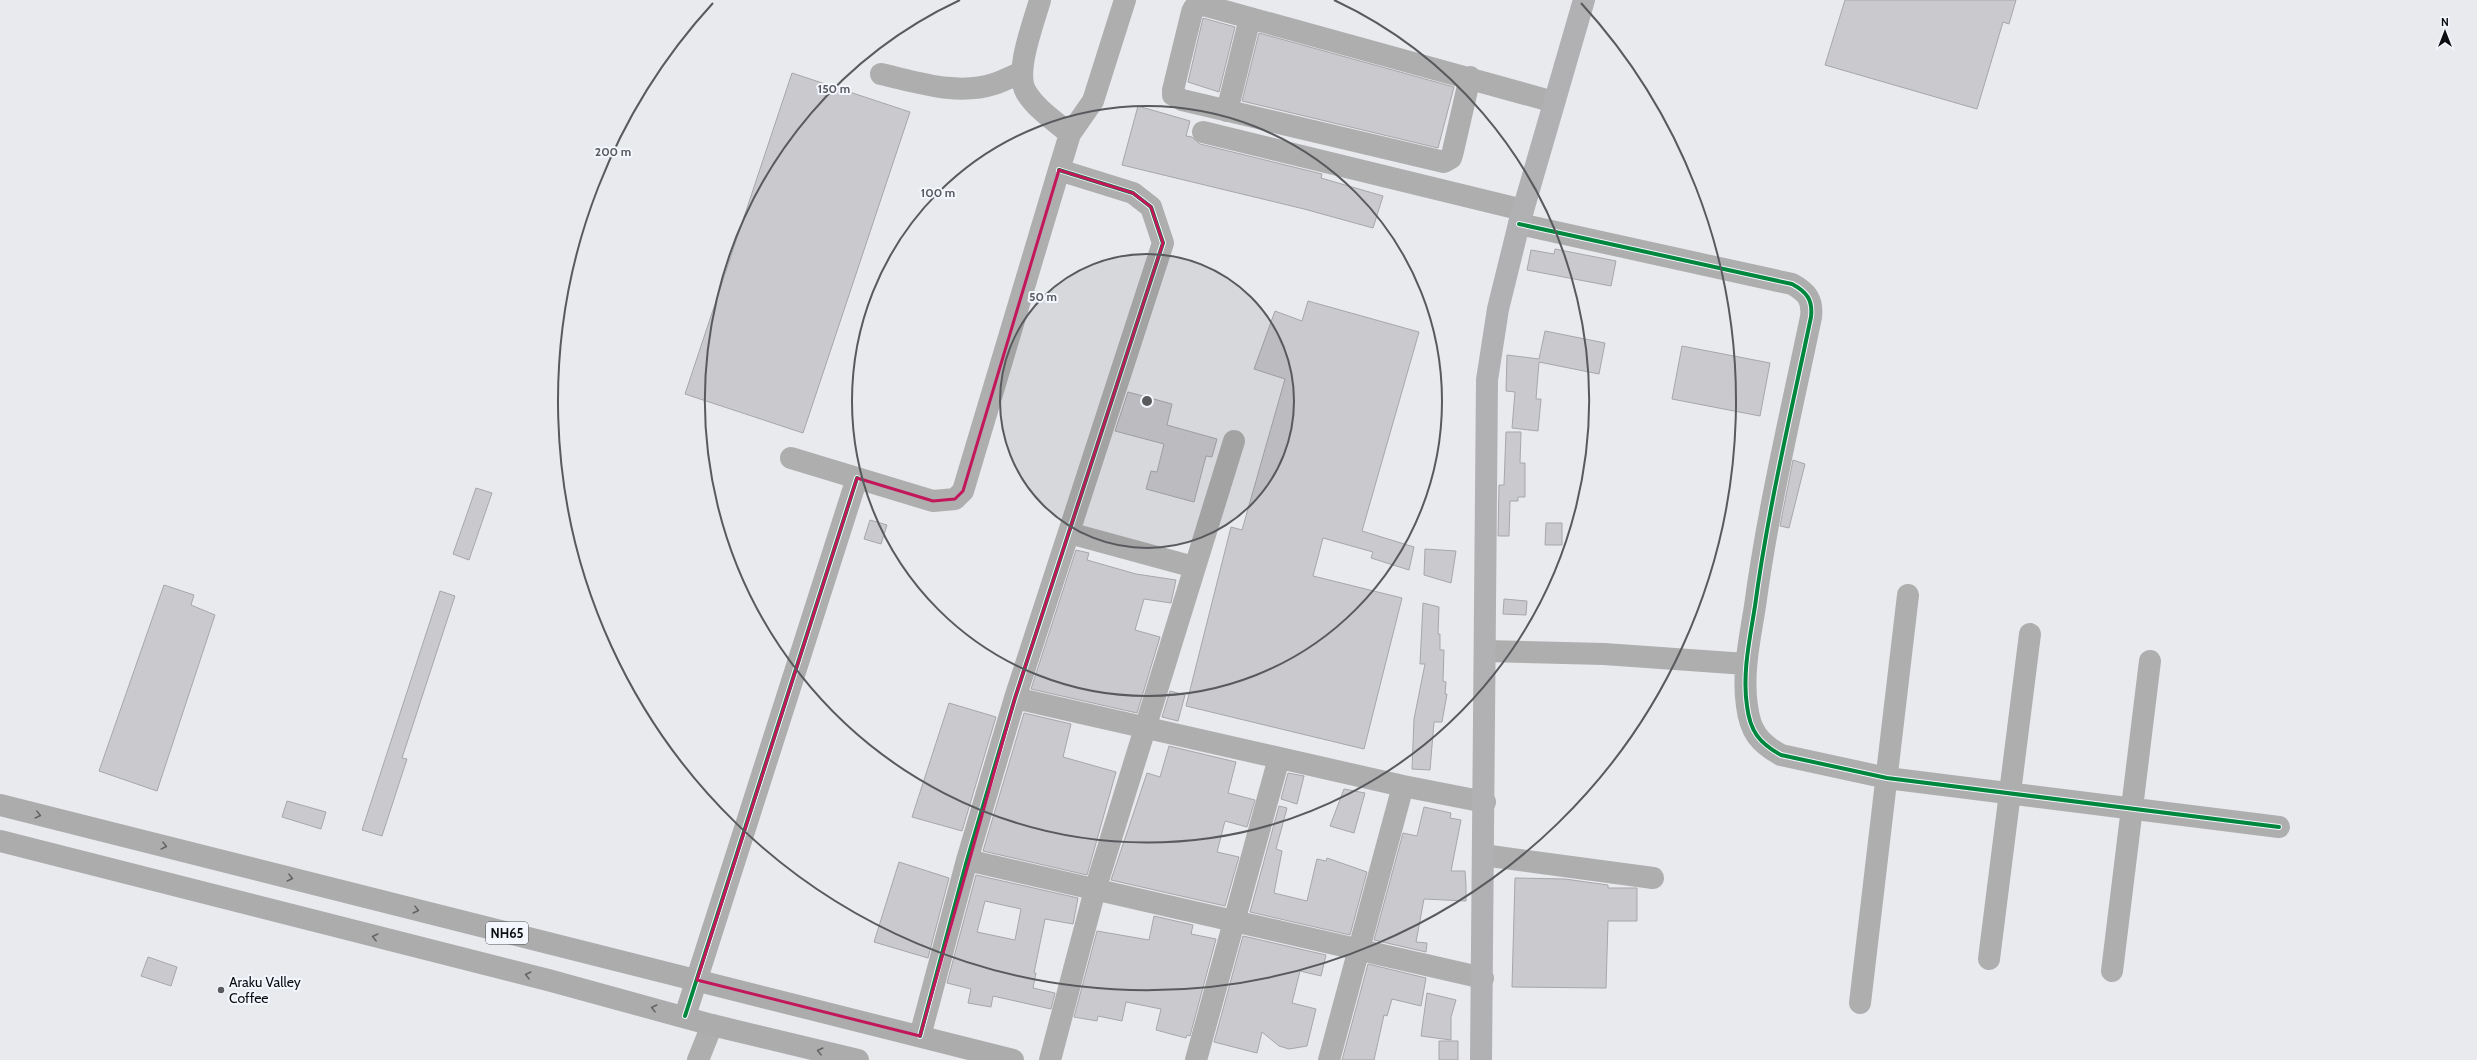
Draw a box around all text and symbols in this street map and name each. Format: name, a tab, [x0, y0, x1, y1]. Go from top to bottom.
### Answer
north arrow	[2425, 12, 2465, 52]
text: N	[2441, 15, 2449, 29]
text: 150 m	[818, 81, 850, 96]
text: 200 m	[595, 144, 631, 159]
text: 100 m	[921, 185, 955, 200]
text: 50 m	[1029, 289, 1057, 304]
centre of rings	[1140, 394, 1154, 408]
one-way arrow	[35, 810, 41, 818]
one-way arrow	[161, 842, 167, 850]
one-way arrow	[286, 873, 293, 882]
one-way arrow	[412, 905, 419, 914]
road number: NH65	[486, 922, 528, 944]
one-way arrow	[371, 933, 378, 941]
one-way arrow	[525, 972, 531, 980]
place label: Araku Valley Coffee	[229, 973, 301, 1007]
marker: Araku Valley Coffee	[216, 985, 226, 995]
one-way arrow	[650, 1004, 657, 1012]
one-way arrow	[817, 1047, 823, 1055]

